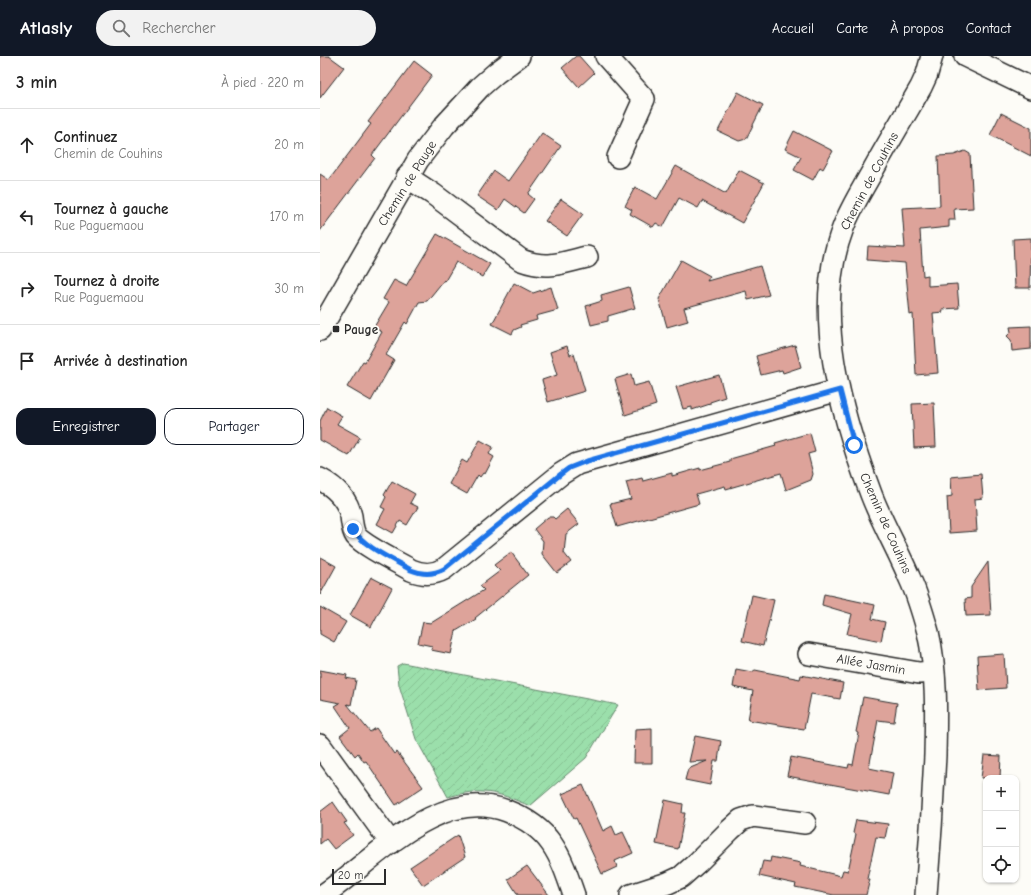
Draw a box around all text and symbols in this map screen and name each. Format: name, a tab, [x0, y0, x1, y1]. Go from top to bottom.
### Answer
search box	[96, 10, 376, 46]
text: Atlasly	[20, 17, 72, 39]
icon: search	[110, 17, 132, 39]
text: Rechercher	[142, 19, 215, 37]
text: Accueil	[772, 20, 814, 37]
text: Carte	[836, 20, 868, 37]
text: À propos	[890, 20, 944, 37]
text: Contact	[966, 20, 1011, 37]
text: 3 min	[16, 73, 57, 92]
text: À pied · 220 m	[221, 75, 304, 90]
text: Continuez	[54, 128, 117, 146]
street label: Chemin de Couhins	[837, 130, 901, 232]
icon: ahead	[16, 134, 38, 156]
text: 20 m	[274, 137, 304, 152]
street label: Chemin de Pauge	[375, 137, 440, 229]
text: Chemin de Couhins	[54, 146, 162, 161]
text: Tournez à gauche	[54, 200, 168, 218]
icon: left	[16, 206, 38, 228]
text: 170 m	[270, 209, 304, 224]
text: Rue Paguemaou	[54, 218, 144, 233]
text: Tournez à droite	[54, 272, 159, 290]
icon: right	[16, 278, 38, 300]
text: 30 m	[274, 281, 304, 296]
text: Rue Paguemaou	[54, 290, 144, 305]
place label: Pauge	[344, 322, 379, 337]
marker: Pauge	[331, 324, 341, 334]
icon: arrive	[16, 350, 38, 372]
text: Arrivée à destination	[54, 352, 188, 370]
button: Enregistrer	[16, 408, 156, 445]
button: Partager	[164, 408, 304, 445]
route start	[845, 436, 863, 454]
street label: Chemin de Couhins	[857, 470, 915, 576]
route end	[344, 520, 362, 538]
street label: Allée Jasmin	[835, 651, 907, 677]
map controls	[983, 775, 1019, 883]
button: +	[983, 775, 1019, 811]
button: −	[983, 811, 1019, 847]
button: locate	[983, 847, 1019, 883]
scale bar	[332, 867, 386, 886]
text: 20 m	[338, 869, 363, 882]

